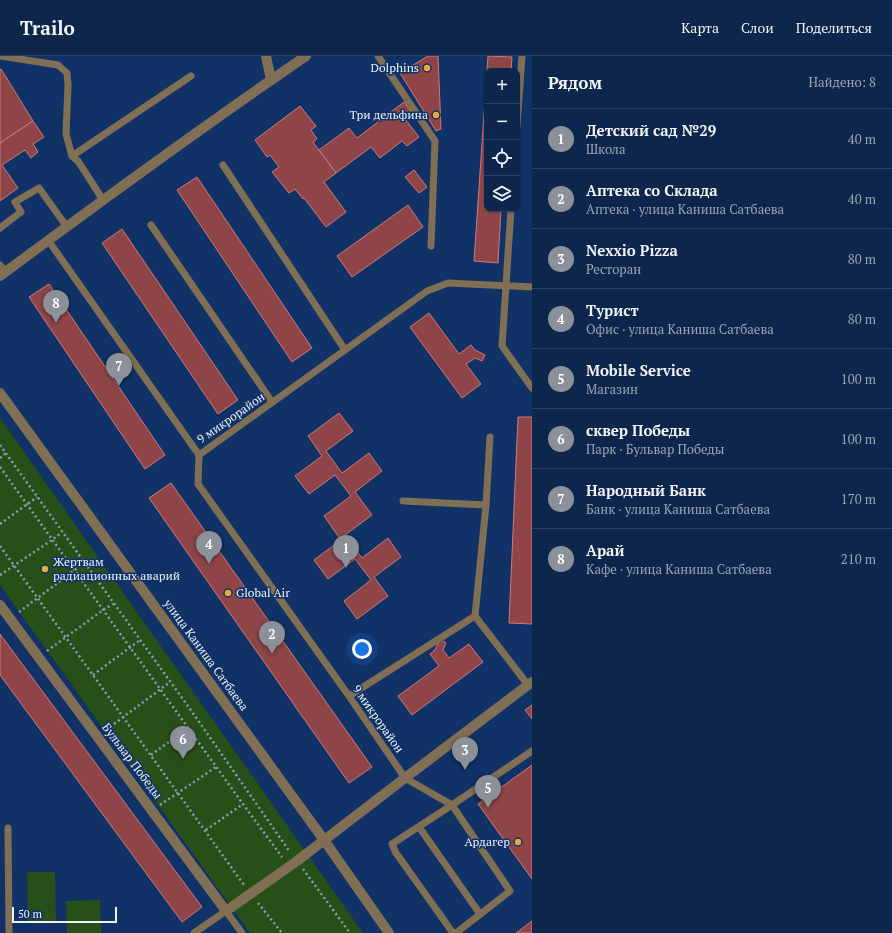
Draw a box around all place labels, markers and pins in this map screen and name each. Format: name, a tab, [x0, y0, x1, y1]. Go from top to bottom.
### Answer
place label: Dolphins	[370, 60, 419, 75]
marker: Dolphins	[422, 63, 432, 73]
place label: Три дельфина	[350, 107, 428, 122]
marker: Три дельфина	[431, 110, 441, 120]
pin: 8	[43, 290, 69, 323]
pin: 7	[106, 353, 132, 386]
pin: 4	[196, 531, 222, 564]
pin: 1	[333, 535, 359, 568]
place label: Жертвам радиационных аварий	[53, 554, 180, 583]
marker: Жертвам радиационных аварий	[40, 564, 50, 574]
place label: Global Air	[236, 585, 290, 600]
marker: Global Air	[223, 588, 233, 598]
pin: 2	[259, 621, 285, 654]
pin: 6	[170, 726, 196, 759]
pin: 3	[452, 737, 478, 770]
pin: 5	[475, 775, 501, 808]
place label: Ардагер	[464, 834, 510, 849]
marker: Ардагер	[513, 837, 523, 847]

